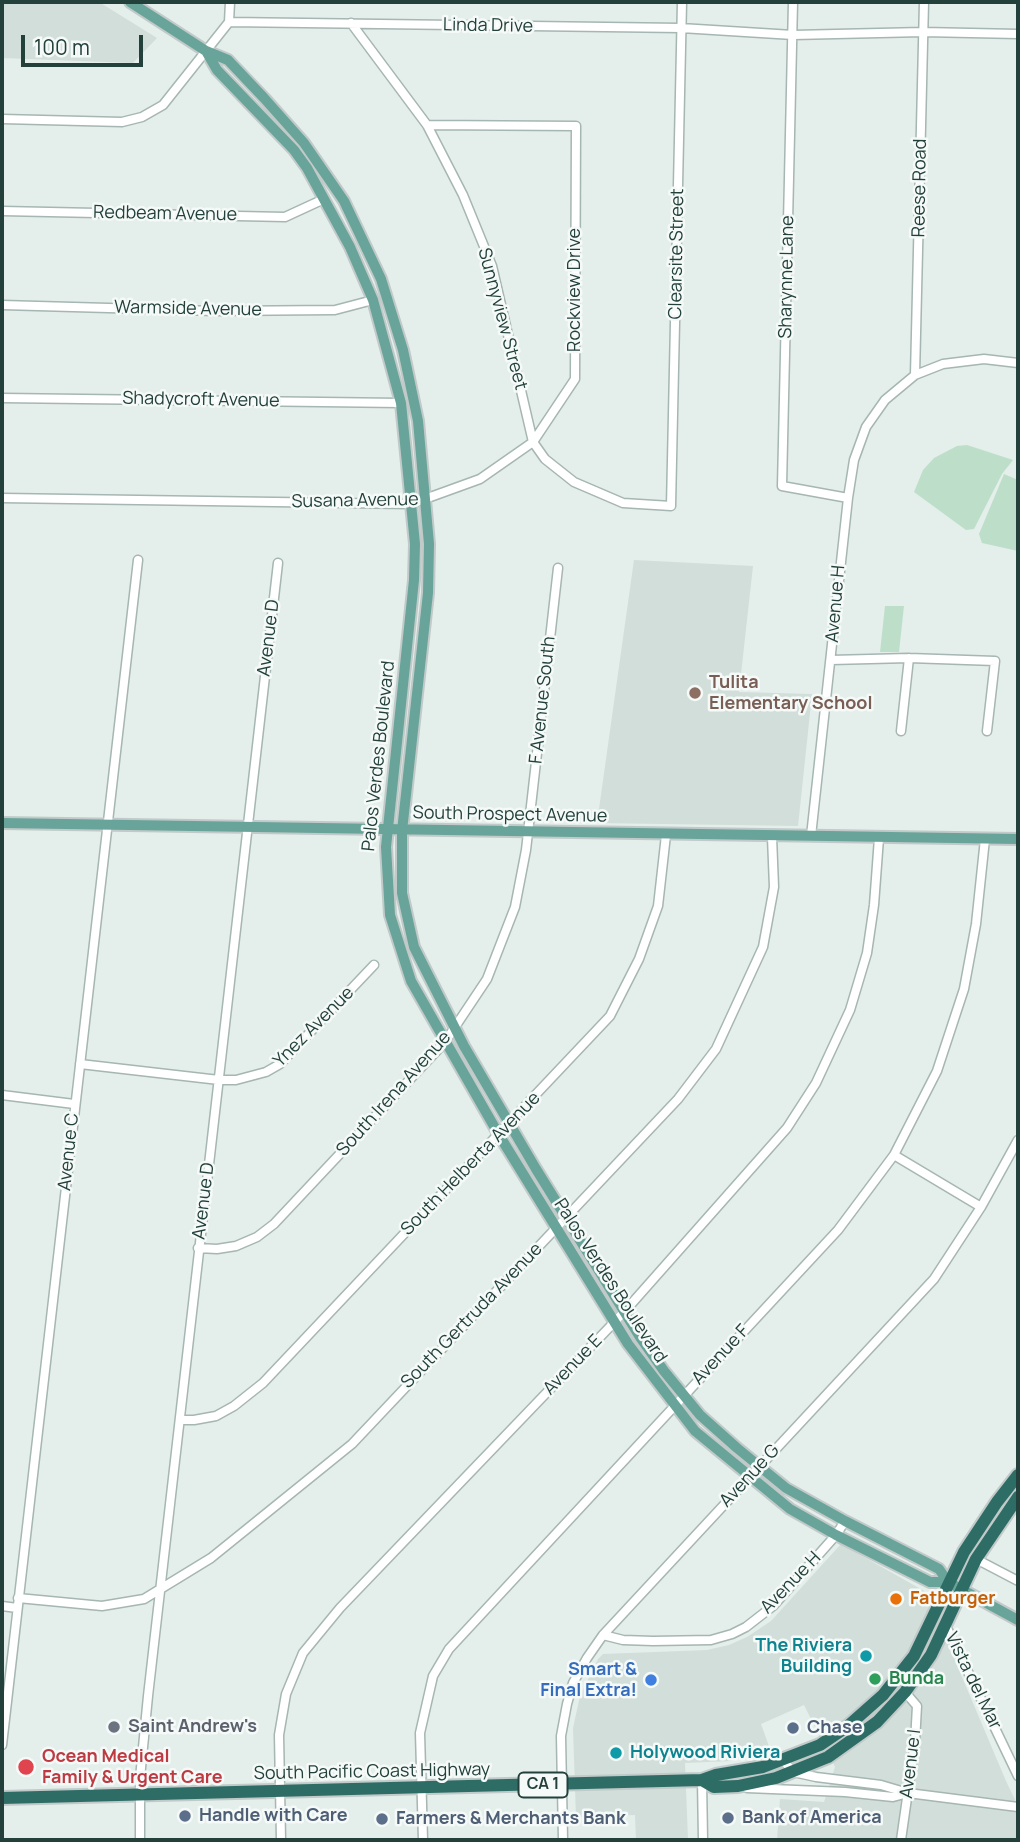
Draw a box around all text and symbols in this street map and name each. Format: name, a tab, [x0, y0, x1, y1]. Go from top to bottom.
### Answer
street label: Linda Drive	[443, 14, 533, 38]
scale bar	[24, 21, 147, 65]
text: 100 m	[34, 33, 90, 61]
street label: Reese Road	[908, 139, 932, 237]
street label: Clearsite Street	[665, 188, 689, 320]
street label: Redbeam Avenue	[93, 202, 237, 226]
street label: Sharynne Lane	[775, 215, 799, 339]
street label: Rockview Drive	[564, 228, 586, 352]
street label: Sunnyview Street	[473, 246, 531, 392]
street label: Warmside Avenue	[114, 297, 262, 321]
street label: Shadycroft Avenue	[122, 388, 280, 412]
street label: Susana Avenue	[291, 489, 419, 513]
street label: Avenue H	[822, 564, 850, 644]
street label: Avenue D	[254, 598, 284, 678]
street label: F Avenue South	[526, 635, 560, 765]
street label: Palos Verdes Boulevard	[358, 660, 400, 852]
place label: Tulita Elementary School	[709, 672, 872, 714]
marker: Tulita Elementary School	[687, 685, 703, 701]
street label: South Prospect Avenue	[412, 803, 608, 827]
street label: Ynez Avenue	[269, 982, 359, 1072]
street label: South Irena Avenue	[332, 1027, 456, 1161]
street label: South Helberta Avenue	[397, 1088, 545, 1240]
street label: Avenue C	[54, 1112, 84, 1192]
street label: Avenue D	[189, 1161, 219, 1241]
street label: Palos Verdes Boulevard	[549, 1195, 671, 1367]
street label: South Gertruda Avenue	[397, 1239, 547, 1393]
street label: Avenue F	[688, 1320, 754, 1390]
street label: Avenue E	[539, 1330, 607, 1400]
street label: Avenue G	[716, 1440, 784, 1512]
street label: Avenue H	[756, 1548, 826, 1618]
place label: Fatburger	[910, 1588, 995, 1610]
marker: Fatburger	[888, 1591, 904, 1607]
street label: Vista del Mar	[940, 1629, 1006, 1733]
place label: The Riviera Building	[755, 1635, 852, 1678]
marker: The Riviera Building	[858, 1648, 874, 1664]
place label: Smart & Final Extra!	[540, 1659, 637, 1702]
place label: Bunda	[889, 1668, 944, 1690]
marker: Bunda	[867, 1671, 883, 1687]
marker: Smart & Final Extra!	[643, 1672, 659, 1688]
place label: Saint Andrew's	[128, 1716, 257, 1738]
place label: Chase	[807, 1717, 863, 1739]
marker: Saint Andrew's	[106, 1719, 122, 1735]
marker: Chase	[785, 1720, 801, 1736]
street label: Avenue I	[896, 1728, 926, 1800]
place label: Holywood Riviera	[630, 1742, 780, 1764]
marker: Holywood Riviera	[608, 1745, 624, 1761]
place label: Ocean Medical Family & Urgent Care	[42, 1746, 223, 1788]
marker: Ocean Medical Family & Urgent Care	[16, 1757, 36, 1777]
street label: South Pacific Coast Highway	[254, 1759, 490, 1785]
road number: CA 1	[518, 1772, 568, 1798]
place label: Handle with Care	[199, 1805, 348, 1827]
place label: Bank of America	[742, 1807, 882, 1829]
marker: Handle with Care	[177, 1808, 193, 1824]
place label: Farmers & Merchants Bank	[396, 1808, 626, 1830]
marker: Bank of America	[720, 1810, 736, 1826]
marker: Farmers & Merchants Bank	[374, 1811, 390, 1827]

